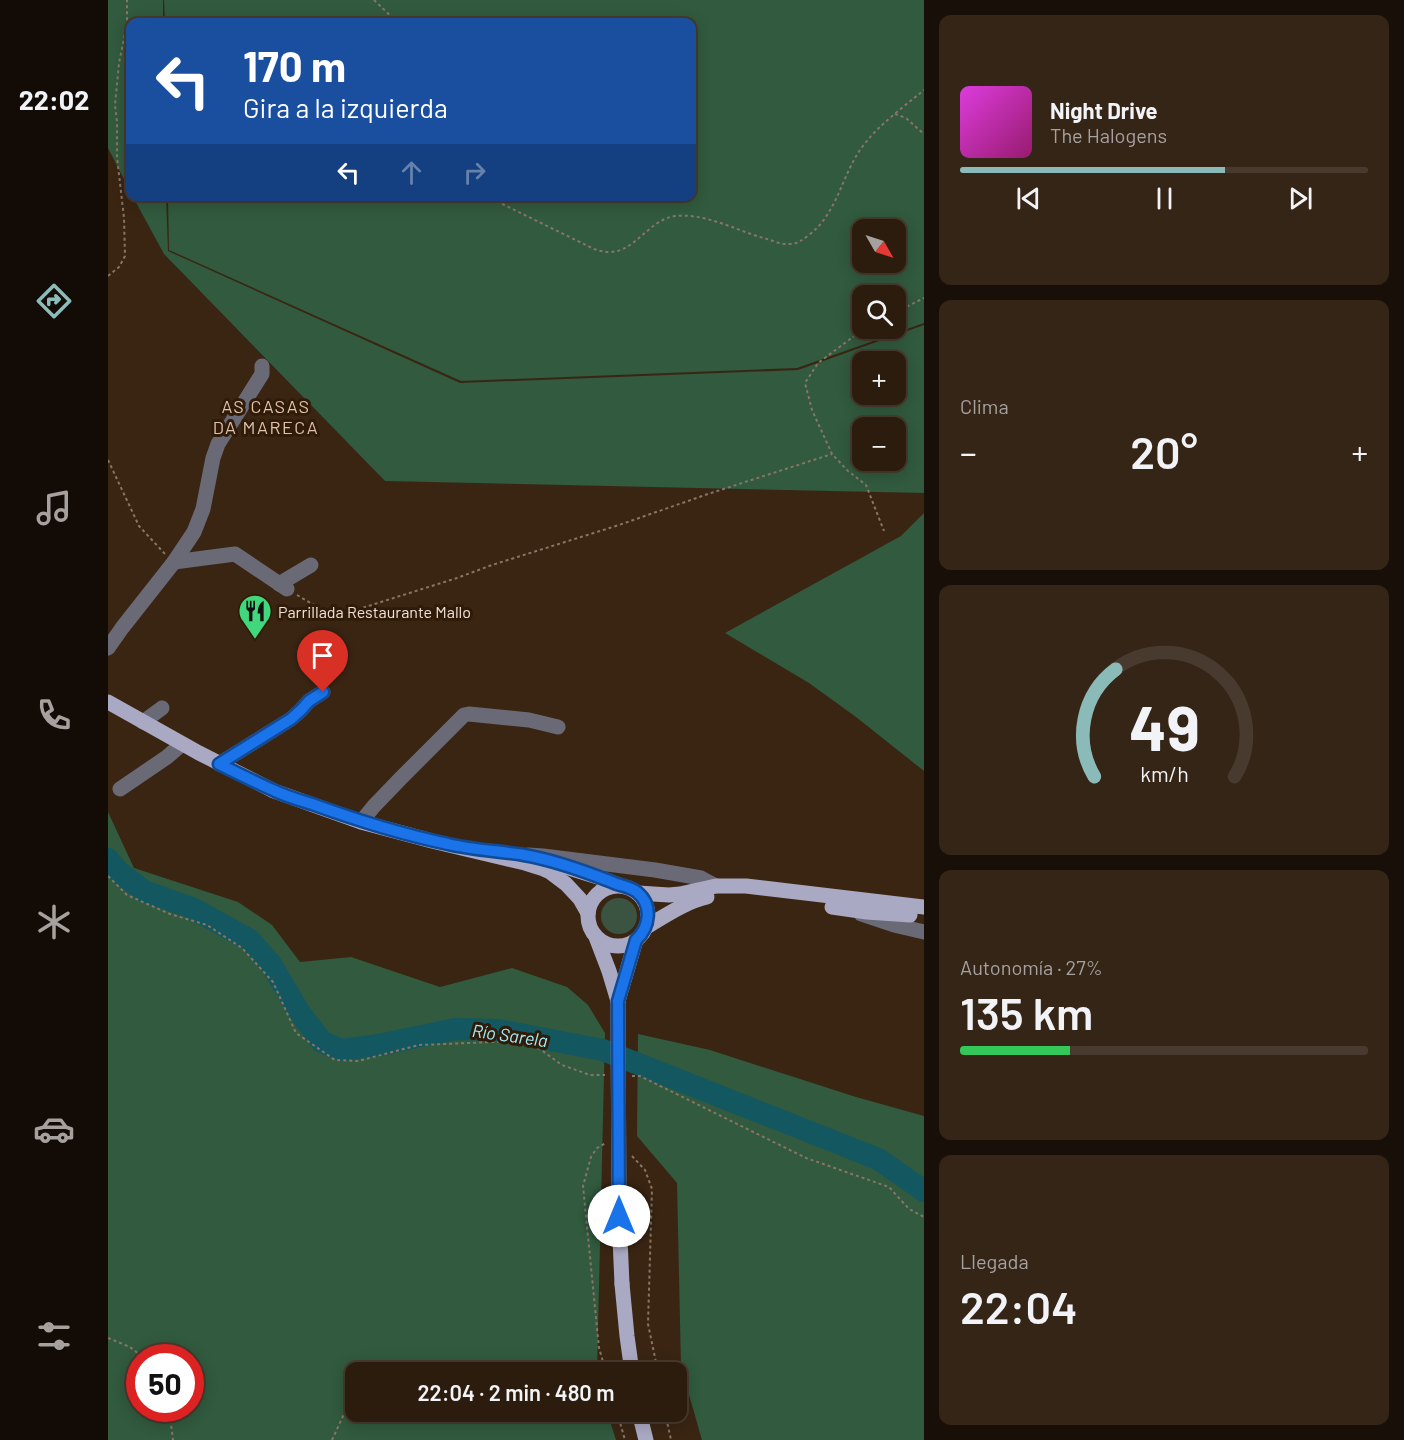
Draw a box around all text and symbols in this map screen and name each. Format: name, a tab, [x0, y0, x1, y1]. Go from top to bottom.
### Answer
text: 170 m	[243, 40, 346, 90]
icon: left	[144, 42, 222, 120]
text: 22:02	[19, 83, 89, 115]
text: Gira a la izquierda	[243, 91, 448, 123]
text: Night Drive	[1050, 97, 1158, 123]
text: The Halogens	[1050, 123, 1167, 147]
icon: left	[332, 156, 365, 189]
icon: ahead	[395, 156, 428, 189]
icon: right	[458, 156, 491, 189]
icon: previous	[1012, 182, 1045, 215]
icon: pause	[1148, 182, 1181, 215]
icon: next	[1284, 182, 1317, 215]
north arrow	[852, 219, 906, 273]
map controls	[852, 219, 906, 471]
icon: directions	[33, 280, 75, 322]
button: search	[852, 285, 906, 339]
button: +	[852, 351, 906, 405]
text: Clima	[960, 394, 1009, 418]
district label: AS CASAS DA MARECA	[213, 395, 319, 438]
button: −	[852, 417, 906, 471]
text: 20°	[1130, 424, 1198, 478]
text: −	[960, 432, 977, 472]
text: +	[1352, 432, 1368, 472]
icon: music	[33, 487, 75, 529]
restaurant icon: Parrillada Restaurante Mallo	[237, 593, 273, 640]
place label: Parrillada Restaurante Mallo	[278, 602, 471, 621]
pin	[297, 630, 348, 692]
icon: arrive	[306, 639, 339, 672]
text: 49	[1129, 689, 1199, 763]
icon: phone	[33, 694, 75, 736]
text: km/h	[1140, 761, 1188, 786]
icon: climate	[33, 901, 75, 943]
text: Autonomía · 27%	[960, 955, 1103, 979]
text: 135 km	[960, 985, 1093, 1039]
water label: Río Sarela	[471, 1019, 549, 1051]
icon: car	[33, 1108, 75, 1150]
position arrow	[587, 1184, 651, 1248]
text: Llegada	[960, 1249, 1029, 1273]
text: 22:04	[960, 1279, 1077, 1333]
icon: filters	[33, 1315, 75, 1357]
speed limit sign: 50	[126, 1344, 204, 1422]
text: 22:04 · 2 min · 480 m	[417, 1379, 615, 1405]

